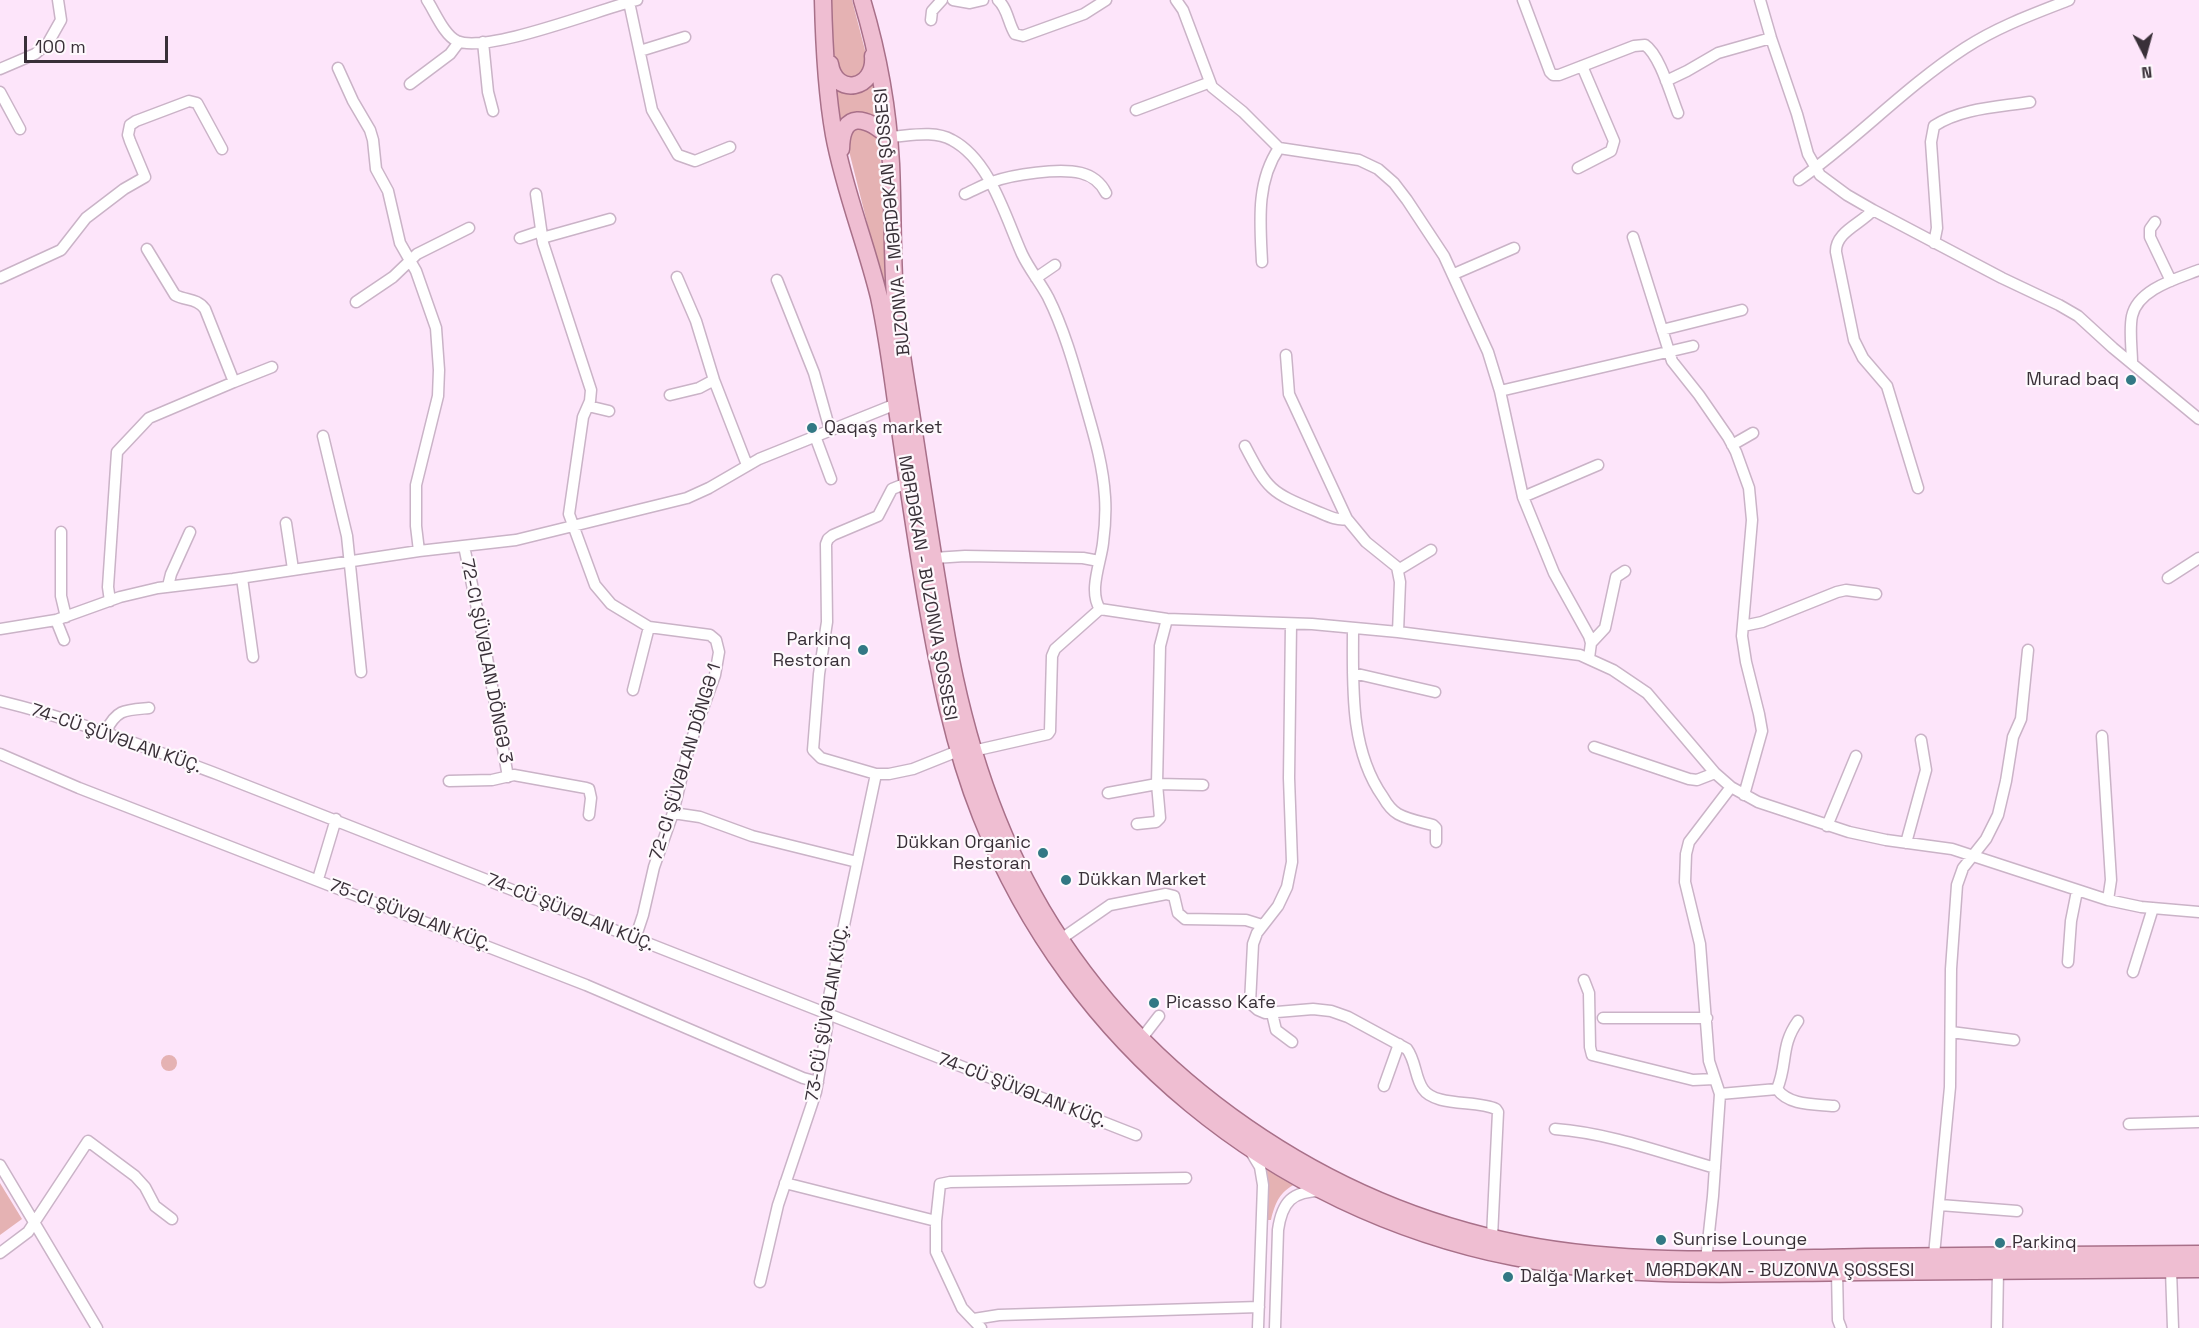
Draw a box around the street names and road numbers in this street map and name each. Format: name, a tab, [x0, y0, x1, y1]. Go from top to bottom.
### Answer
street label: BUZONVA - MƏRDƏKAN ŞOSSESI	[871, 87, 915, 357]
street label: MƏRDƏKAN - BUZONVA ŞOSSESI	[893, 454, 961, 722]
street label: 72-CI ŞÜVƏLAN DÖNGƏ 3	[456, 557, 516, 765]
street label: 72-CI ŞÜVƏLAN DÖNGƏ 1	[646, 661, 726, 863]
street label: 74-CÜ ŞÜVƏLAN KÜÇ.	[28, 700, 204, 778]
street label: 74-CÜ ŞÜVƏLAN KÜÇ.	[483, 869, 657, 957]
street label: 75-CI ŞÜVƏLAN KÜÇ.	[326, 875, 494, 957]
street label: 73-CÜ ŞÜVƏLAN KÜÇ.	[802, 923, 854, 1103]
street label: 74-CÜ ŞÜVƏLAN KÜÇ.	[935, 1049, 1109, 1133]
street label: MƏRDƏKAN - BUZONVA ŞOSSESI	[1646, 1260, 1914, 1282]

